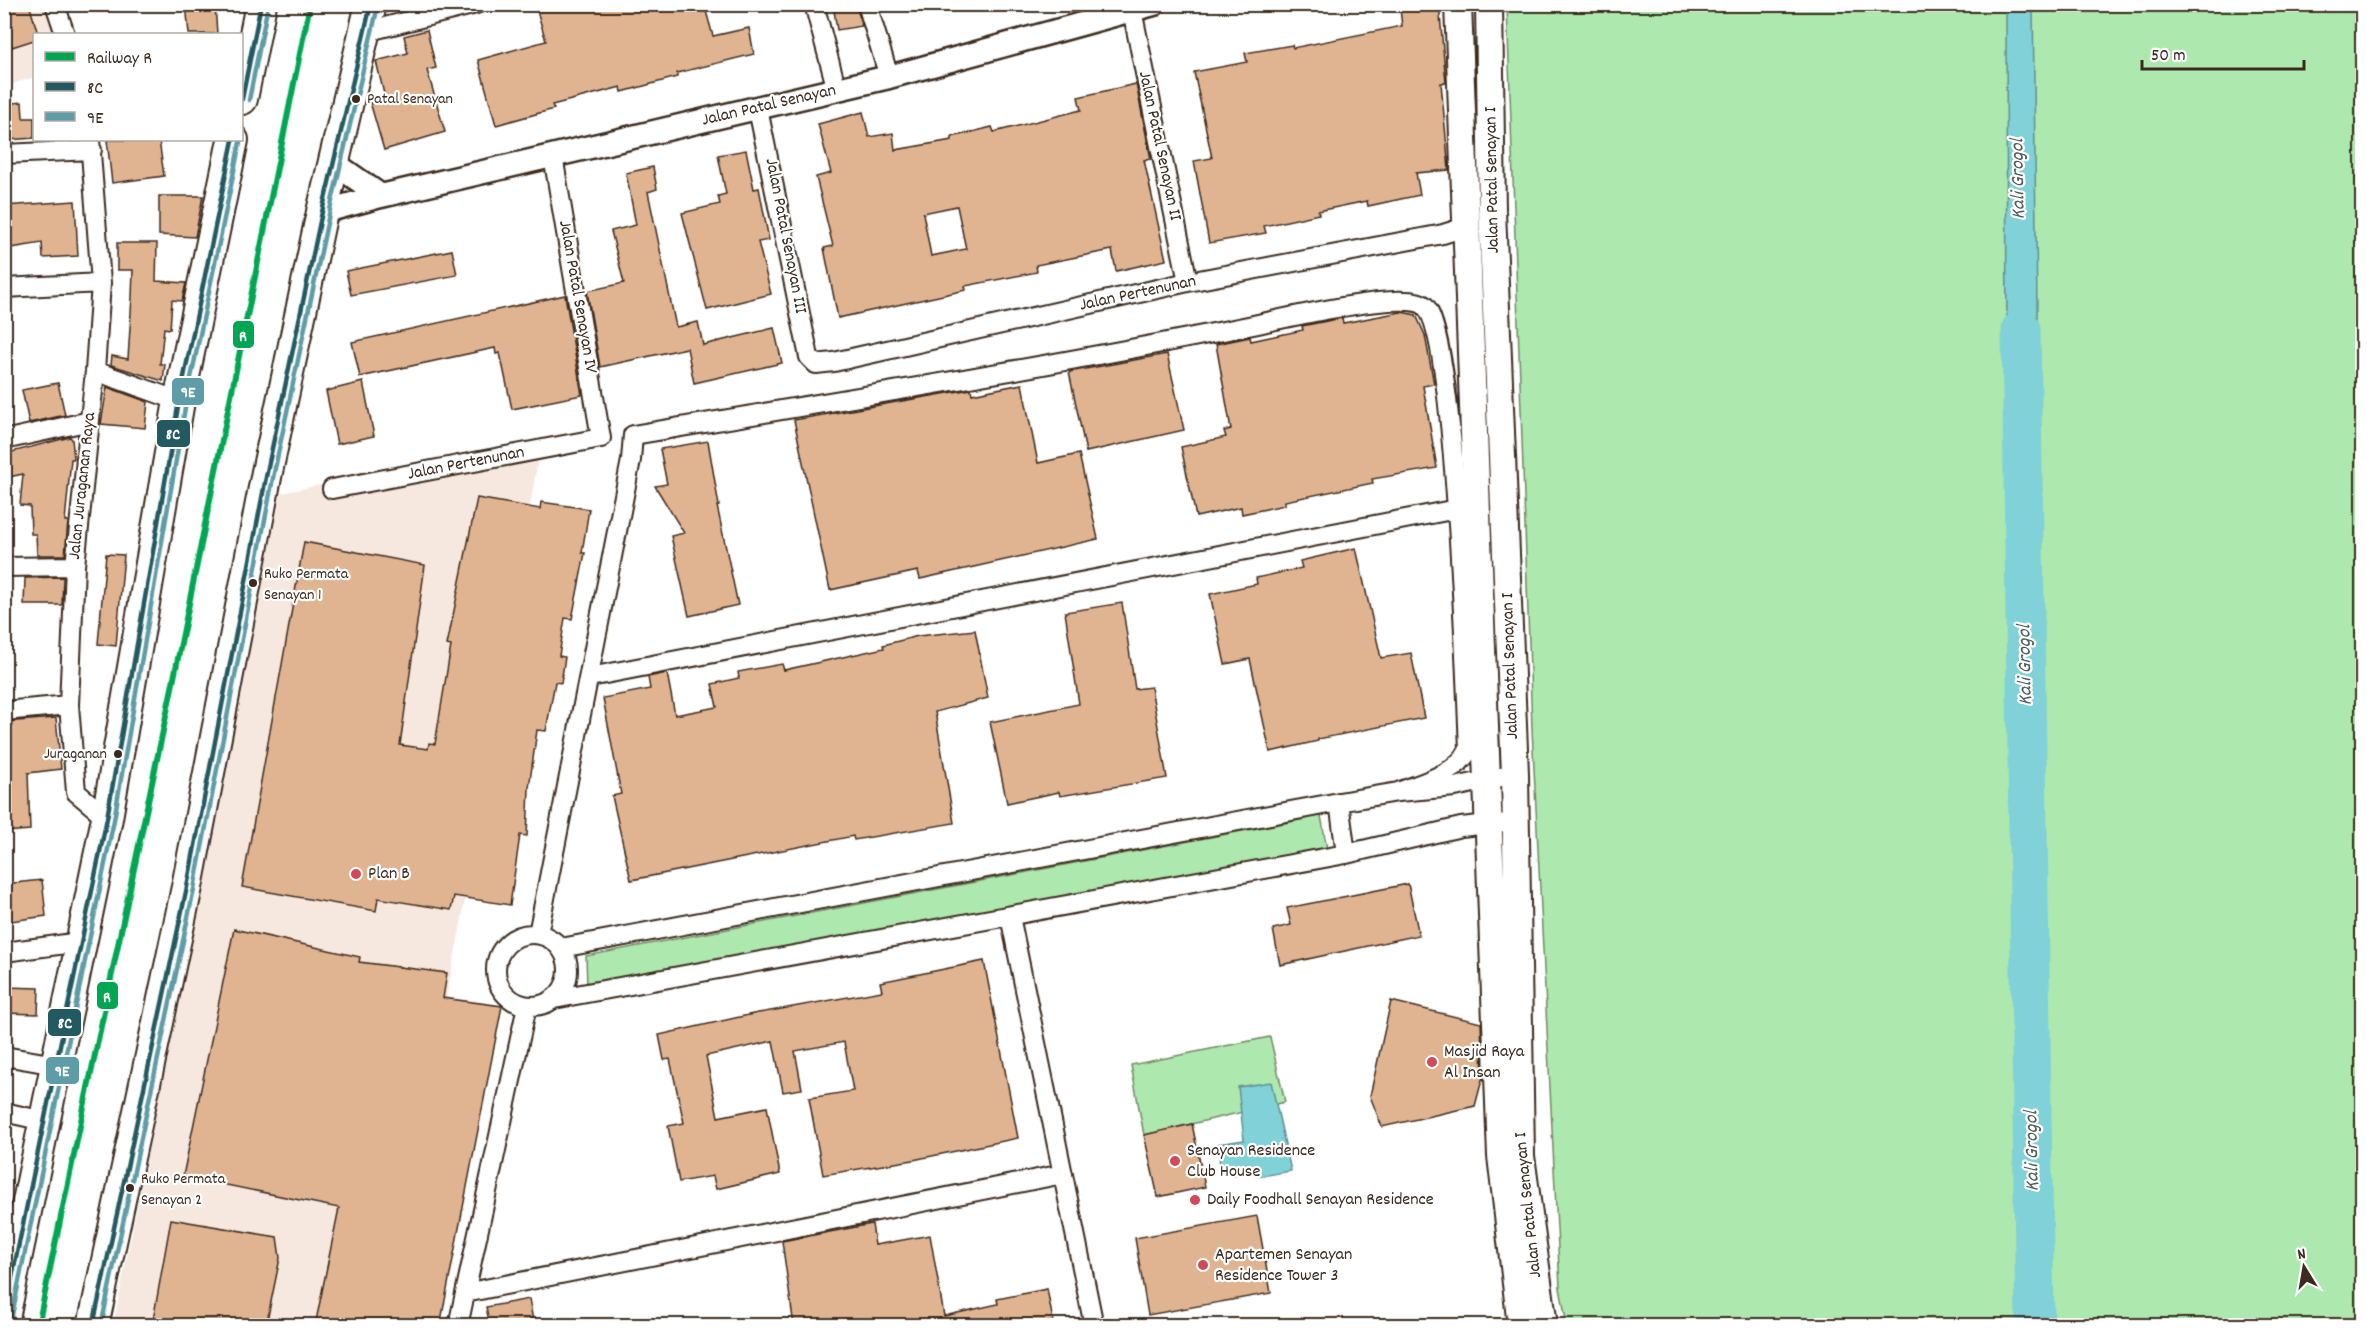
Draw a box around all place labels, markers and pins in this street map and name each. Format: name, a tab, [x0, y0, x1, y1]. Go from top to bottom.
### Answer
place label: Patal Senayan	[367, 88, 453, 111]
marker: Patal Senayan	[350, 93, 362, 105]
place label: Ruko Permata Senayan 1	[264, 563, 349, 607]
marker: Ruko Permata Senayan 1	[247, 577, 259, 589]
place label: Juraganan	[44, 743, 107, 766]
marker: Juraganan	[112, 748, 124, 760]
place label: Plan B	[368, 862, 410, 887]
marker: Plan B	[349, 867, 363, 881]
place label: Masjid Raya Al Insan	[1444, 1040, 1525, 1086]
marker: Masjid Raya Al Insan	[1425, 1055, 1439, 1069]
place label: Senayan Residence Club House	[1187, 1139, 1315, 1185]
marker: Senayan Residence Club House	[1168, 1154, 1182, 1168]
place label: Ruko Permata Senayan 2	[141, 1168, 226, 1212]
marker: Ruko Permata Senayan 2	[124, 1182, 136, 1194]
place label: Daily Foodhall Senayan Residence	[1207, 1188, 1434, 1213]
marker: Daily Foodhall Senayan Residence	[1188, 1193, 1202, 1207]
place label: Apartemen Senayan Residence Tower 3	[1215, 1243, 1352, 1289]
marker: Apartemen Senayan Residence Tower 3	[1196, 1258, 1210, 1272]

